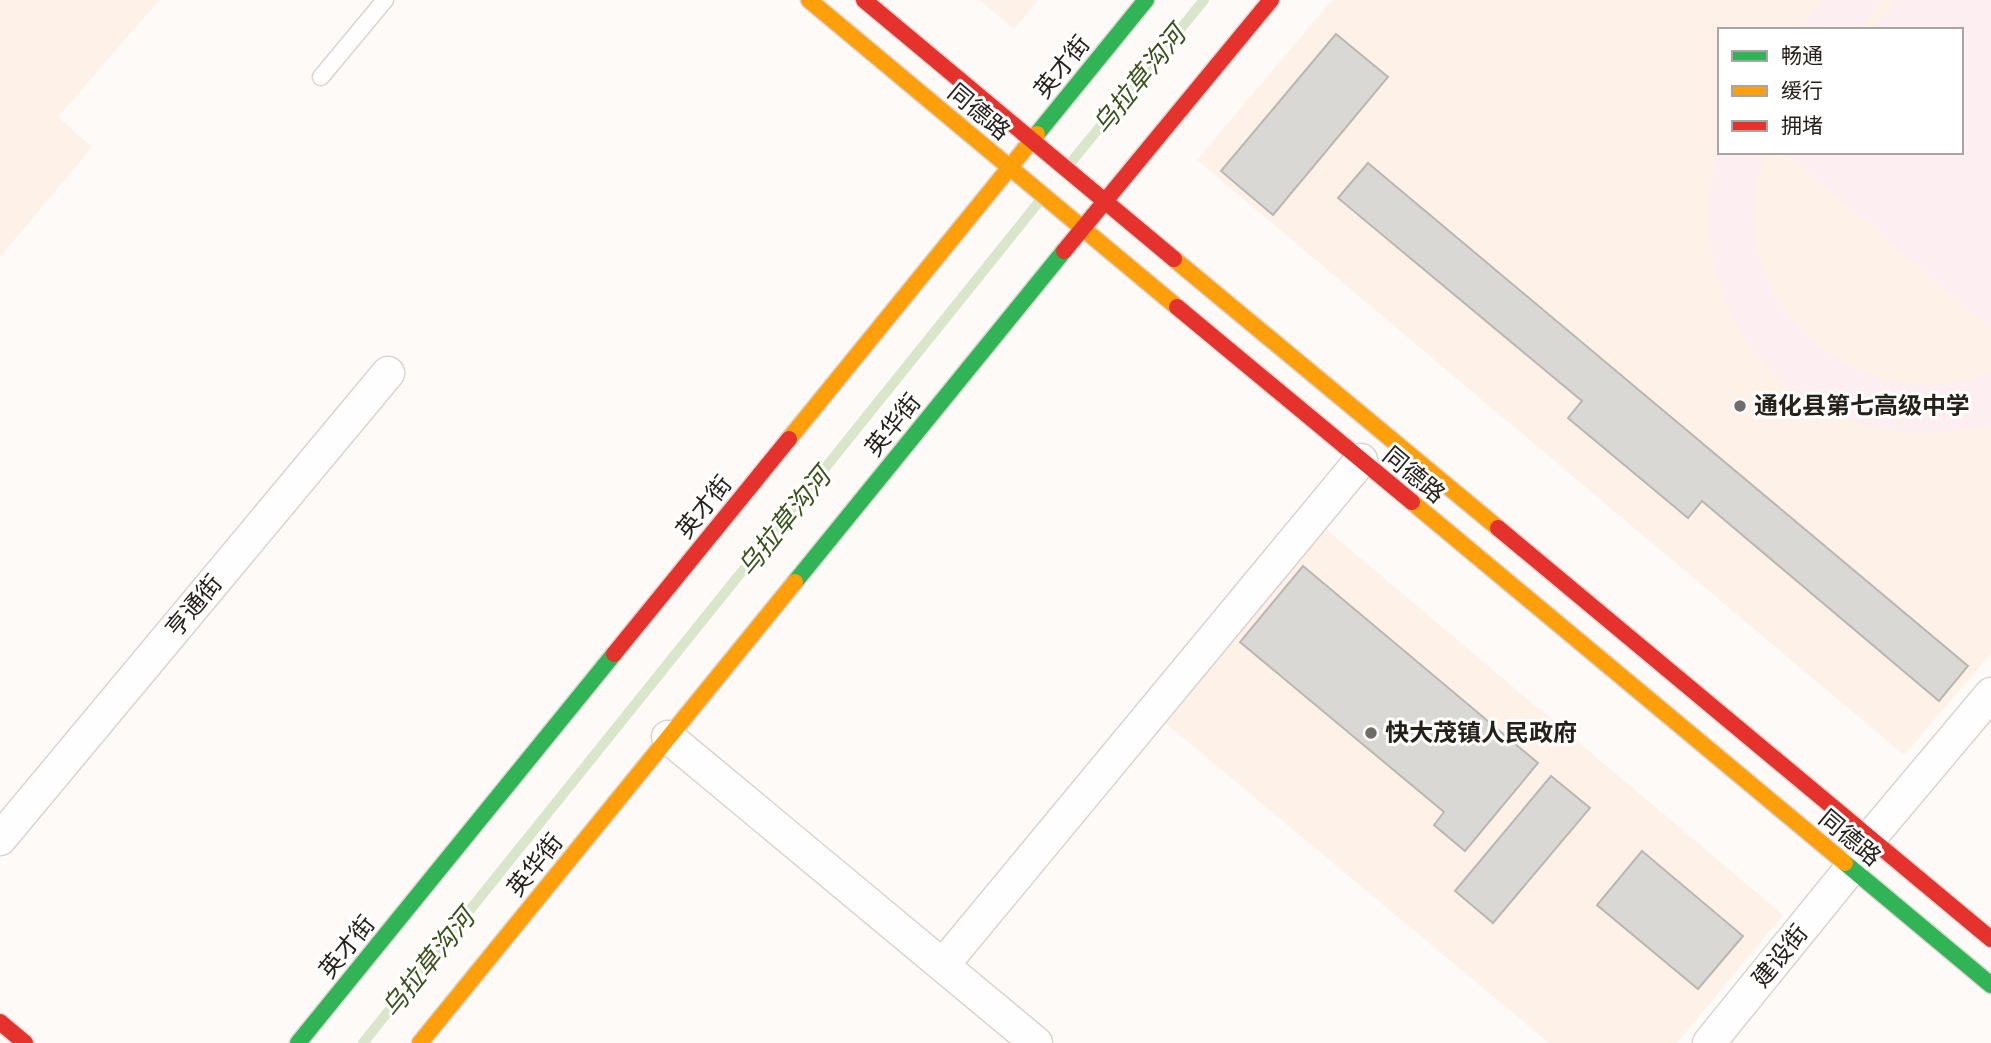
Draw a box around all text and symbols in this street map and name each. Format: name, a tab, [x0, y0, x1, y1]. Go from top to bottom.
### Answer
water label: 乌拉草沟河	[1086, 16, 1195, 140]
legend	[1718, 28, 1963, 154]
street label: 英才街	[1028, 30, 1096, 104]
text: 畅通	[1781, 44, 1823, 68]
street label: 同德路	[942, 78, 1016, 146]
text: 缓行	[1781, 79, 1823, 103]
text: 拥堵	[1781, 114, 1823, 138]
street label: 英华街	[859, 388, 927, 462]
place label: 通化县第七高级中学	[1754, 392, 1970, 420]
marker: 通化县第七高级中学	[1732, 398, 1748, 414]
street label: 同德路	[1377, 441, 1451, 509]
water label: 乌拉草沟河	[731, 458, 840, 582]
street label: 英才街	[670, 470, 738, 544]
street label: 亨通街	[160, 569, 228, 643]
place label: 快大茂镇人民政府	[1385, 719, 1577, 747]
marker: 快大茂镇人民政府	[1363, 725, 1379, 741]
street label: 同德路	[1813, 804, 1887, 872]
street label: 英华街	[501, 828, 569, 902]
water label: 乌拉草沟河	[375, 899, 484, 1023]
street label: 英才街	[313, 910, 381, 984]
street label: 建设街	[1746, 919, 1814, 993]

